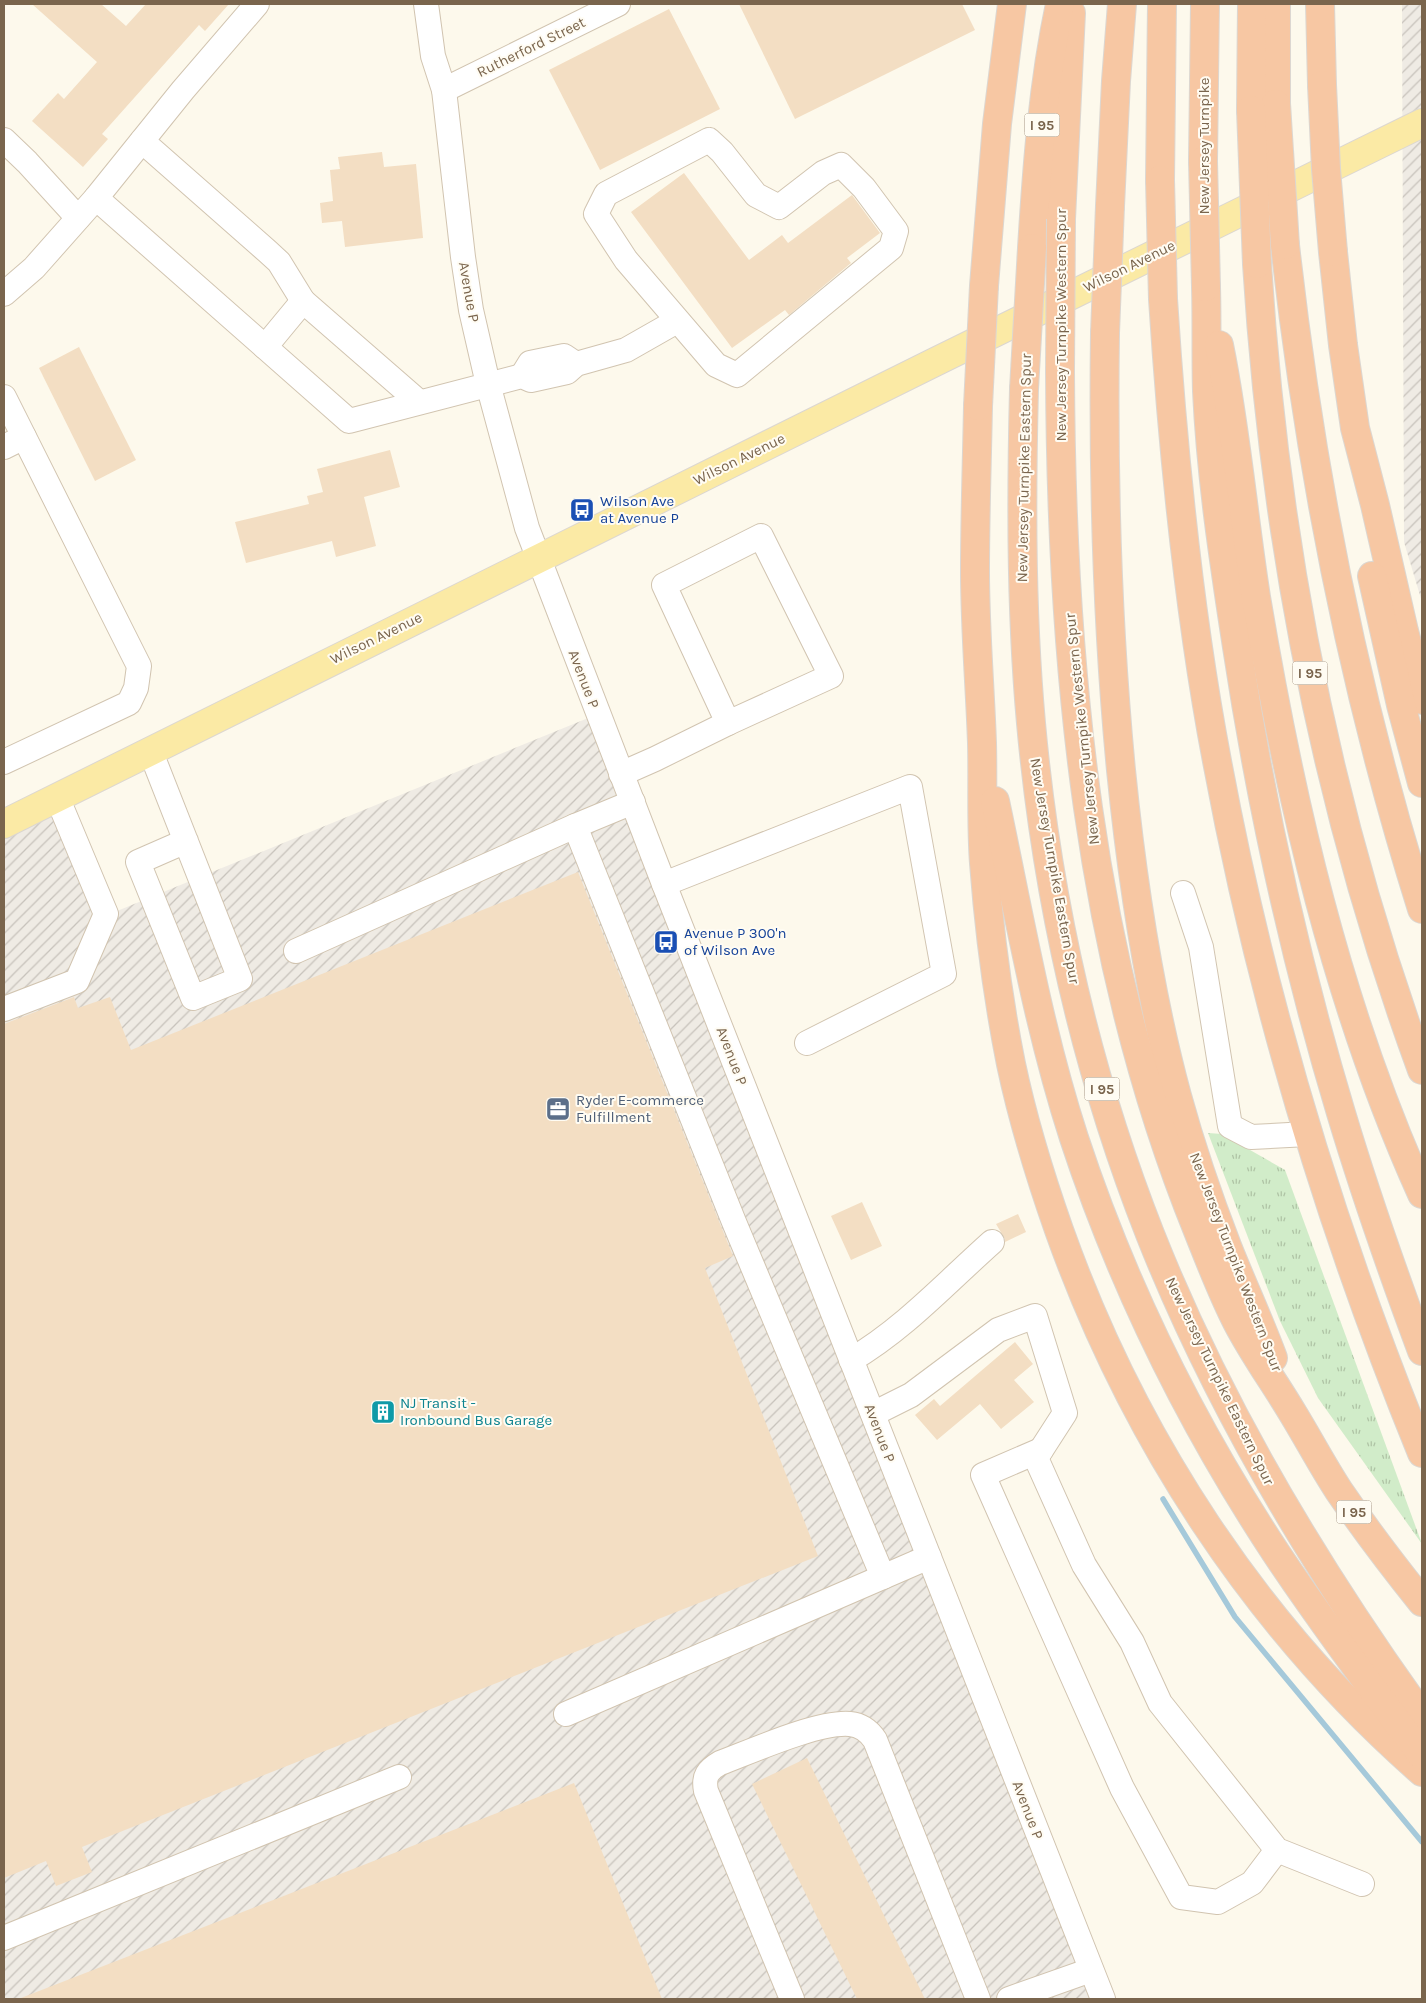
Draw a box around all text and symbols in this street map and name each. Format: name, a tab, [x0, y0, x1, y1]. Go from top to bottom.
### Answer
street label: Rutherford Street	[474, 13, 589, 81]
street label: New Jersey Turnpike	[1195, 77, 1213, 215]
road number: I 95	[1024, 114, 1060, 136]
street label: New Jersey Turnpike Western Spur	[1052, 208, 1070, 441]
street label: Wilson Avenue	[1080, 236, 1178, 296]
street label: Avenue P	[455, 260, 483, 324]
street label: New Jersey Turnpike Eastern Spur	[1013, 353, 1035, 583]
street label: Wilson Avenue	[690, 429, 788, 489]
place label: Wilson Ave at Avenue P	[600, 492, 679, 527]
bus stop icon: Wilson Ave at Avenue P	[569, 497, 595, 523]
street label: Wilson Avenue	[327, 608, 425, 668]
street label: New Jersey Turnpike Western Spur	[1061, 612, 1103, 846]
street label: Avenue P	[565, 647, 603, 711]
road number: I 95	[1292, 661, 1328, 684]
street label: New Jersey Turnpike Eastern Spur	[1026, 757, 1084, 986]
place label: Avenue P 300'n of Wilson Ave	[684, 924, 787, 959]
bus stop icon: Avenue P 300'n of Wilson Ave	[653, 929, 679, 955]
street label: Avenue P	[713, 1024, 751, 1088]
road number: I 95	[1084, 1078, 1120, 1100]
place label: Ryder E-commerce Fulfillment	[576, 1091, 704, 1126]
office icon: Ryder E-commerce Fulfillment	[545, 1096, 571, 1122]
street label: New Jersey Turnpike Western Spur	[1186, 1150, 1286, 1374]
street label: New Jersey Turnpike Eastern Spur	[1162, 1274, 1279, 1488]
place label: NJ Transit - Ironbound Bus Garage	[400, 1394, 552, 1429]
building icon: NJ Transit - Ironbound Bus Garage	[370, 1399, 396, 1425]
street label: Avenue P	[861, 1401, 899, 1465]
road number: I 95	[1336, 1500, 1372, 1524]
street label: Avenue P	[1009, 1778, 1047, 1842]

